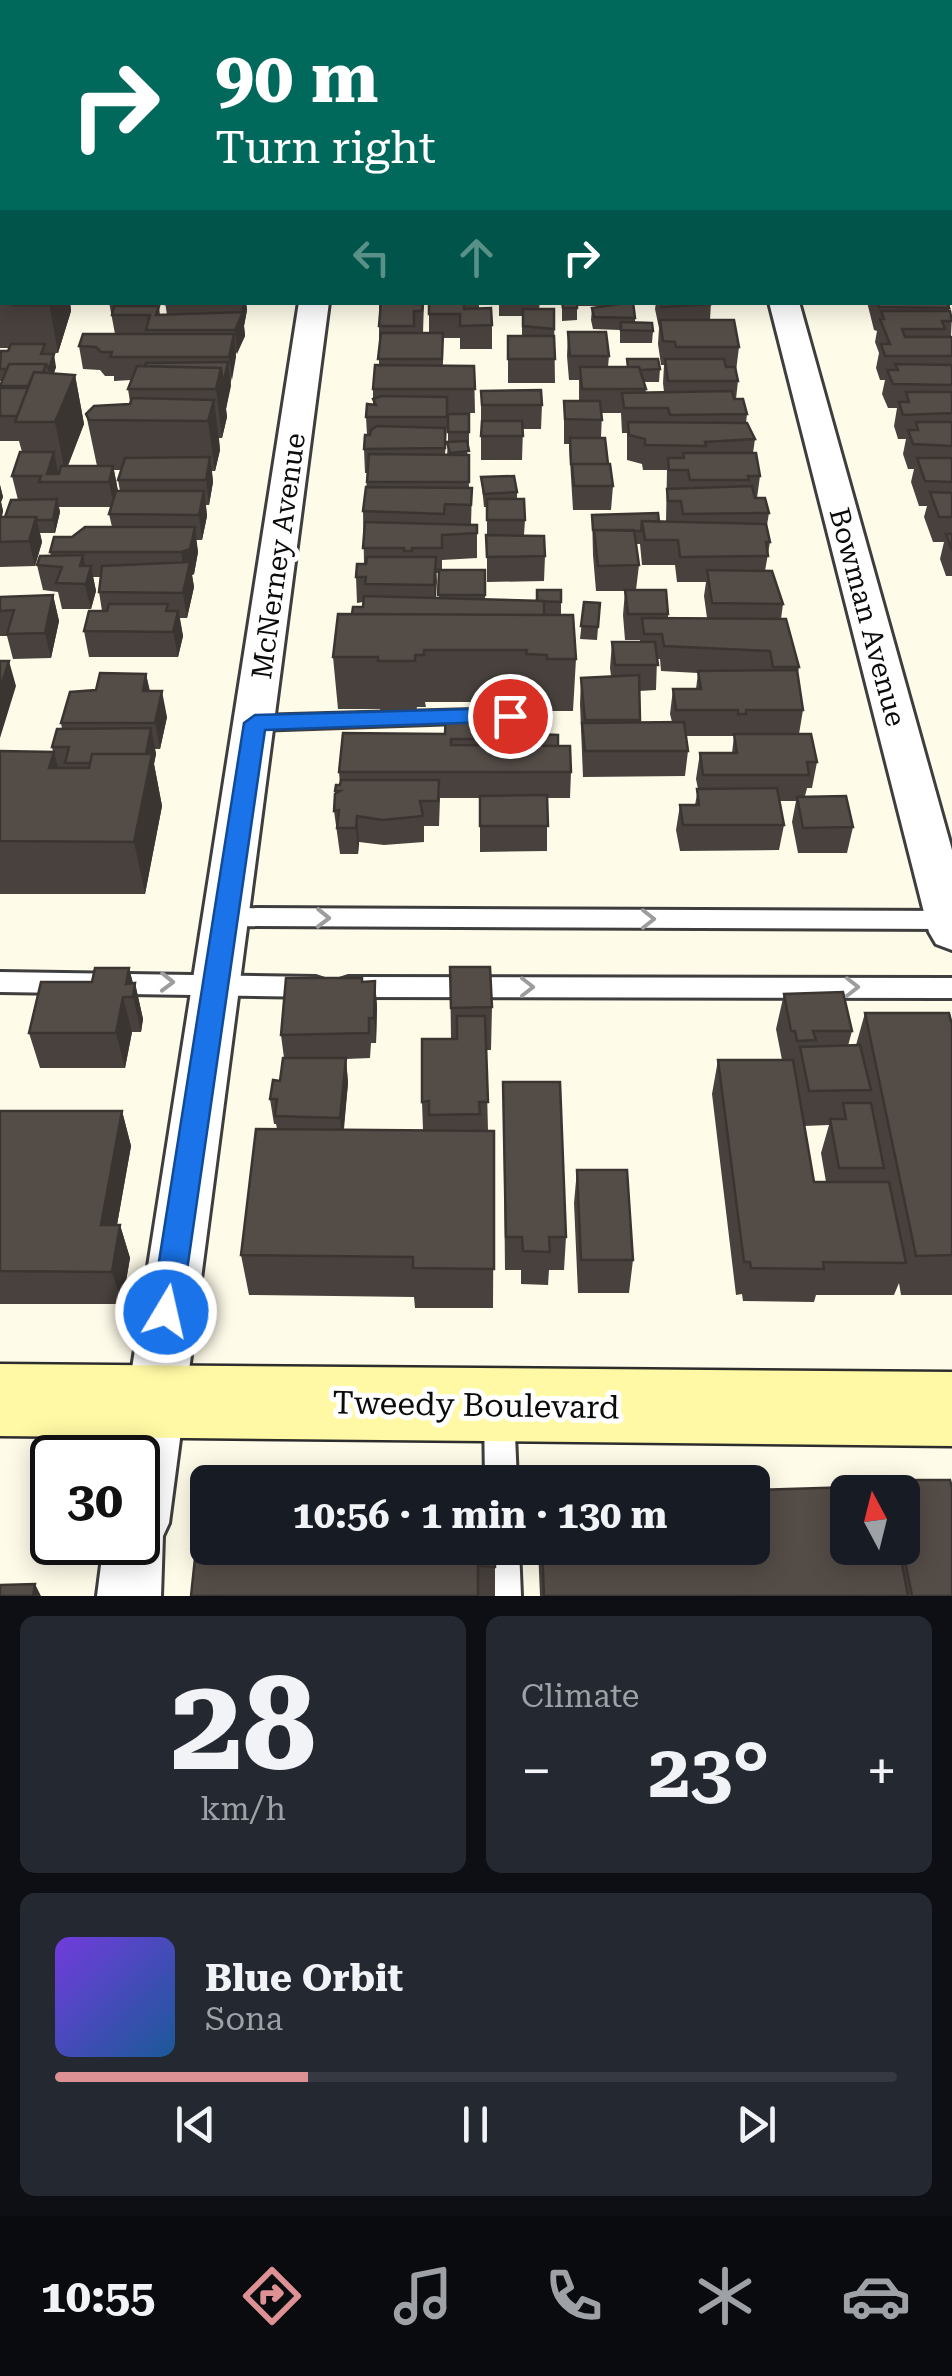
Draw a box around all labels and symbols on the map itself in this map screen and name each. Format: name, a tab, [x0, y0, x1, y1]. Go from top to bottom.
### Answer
street label: McNerney Avenue	[245, 431, 312, 681]
street label: Bowman Avenue	[822, 504, 913, 730]
pin	[468, 674, 553, 759]
one-way arrow	[315, 907, 331, 928]
one-way arrow	[640, 908, 656, 930]
one-way arrow	[160, 971, 176, 993]
one-way arrow	[520, 976, 536, 998]
one-way arrow	[846, 976, 861, 998]
position arrow	[114, 1260, 218, 1364]
street label: Tweedy Boulevard	[332, 1383, 620, 1427]
speed limit sign: 30	[30, 1435, 160, 1565]
north arrow	[830, 1475, 920, 1565]

